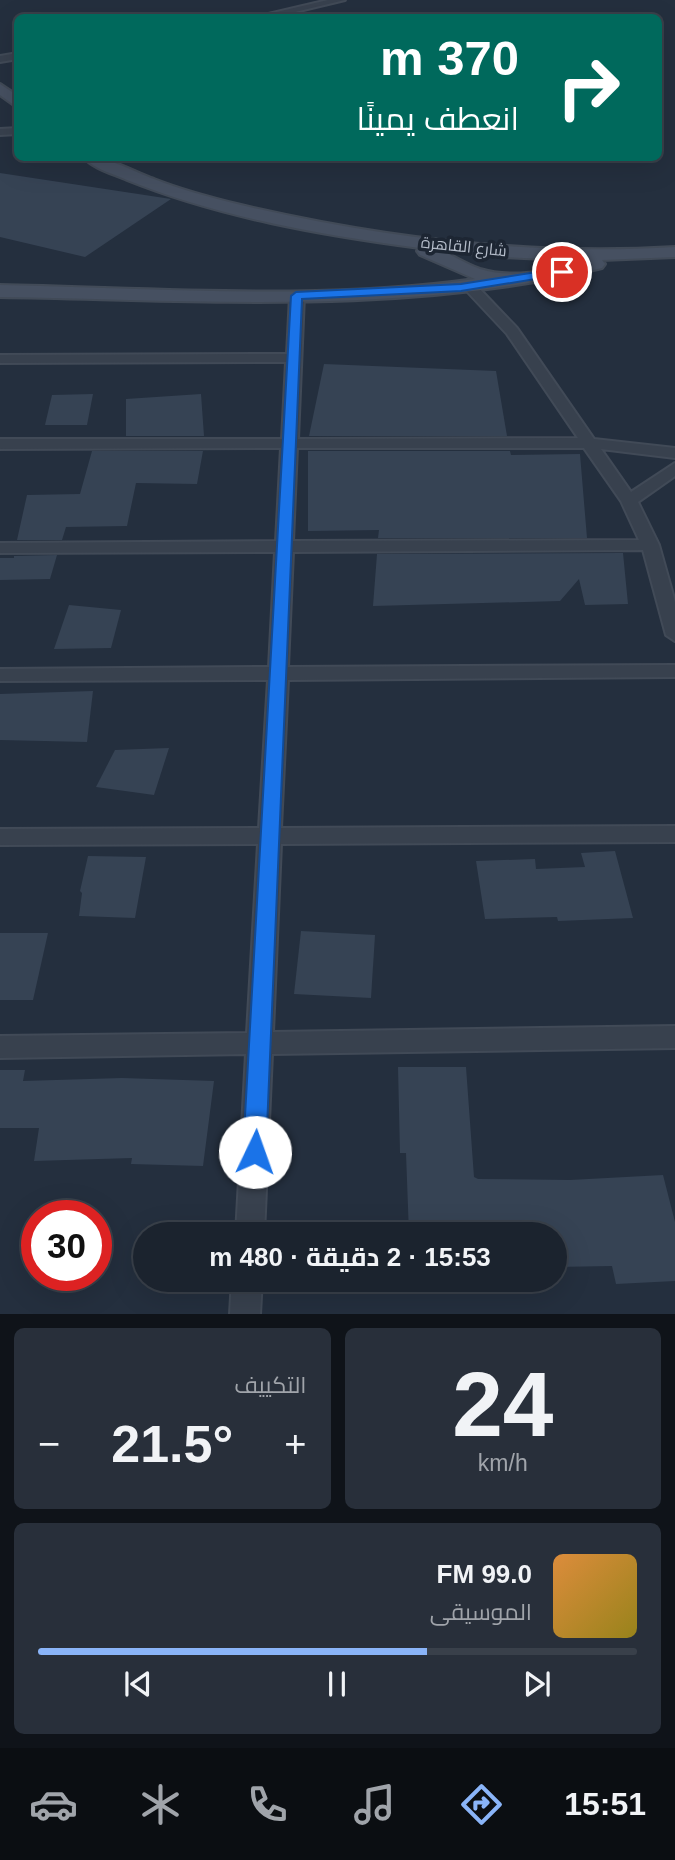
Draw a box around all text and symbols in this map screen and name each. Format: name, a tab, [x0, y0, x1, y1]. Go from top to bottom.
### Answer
text: 370 m	[380, 31, 519, 85]
icon: right	[543, 42, 634, 133]
text: انعطف يمينًا	[356, 101, 519, 137]
street label: شارع القاهرة	[420, 234, 508, 262]
pin	[532, 242, 592, 302]
icon: arrive	[543, 253, 581, 291]
position arrow	[218, 1115, 292, 1189]
speed limit sign: 30	[21, 1200, 112, 1291]
text: 15:53 · 2 دقيقة · 480 m	[209, 1242, 491, 1272]
text: 24	[452, 1354, 553, 1455]
text: التكييف	[234, 1372, 307, 1398]
text: 21.5°	[111, 1415, 233, 1473]
text: −	[38, 1423, 60, 1465]
text: +	[284, 1423, 306, 1465]
text: km/h	[478, 1450, 528, 1476]
text: 99.0 FM	[437, 1559, 532, 1589]
text: الموسيقى	[430, 1599, 532, 1625]
icon: previous	[119, 1665, 157, 1703]
icon: pause	[318, 1665, 356, 1703]
icon: next	[518, 1665, 556, 1703]
icon: car	[29, 1780, 78, 1829]
icon: climate	[136, 1780, 185, 1829]
icon: phone	[243, 1780, 292, 1829]
icon: music	[350, 1780, 399, 1829]
icon: directions	[457, 1780, 506, 1829]
text: 15:51	[564, 1786, 646, 1822]

